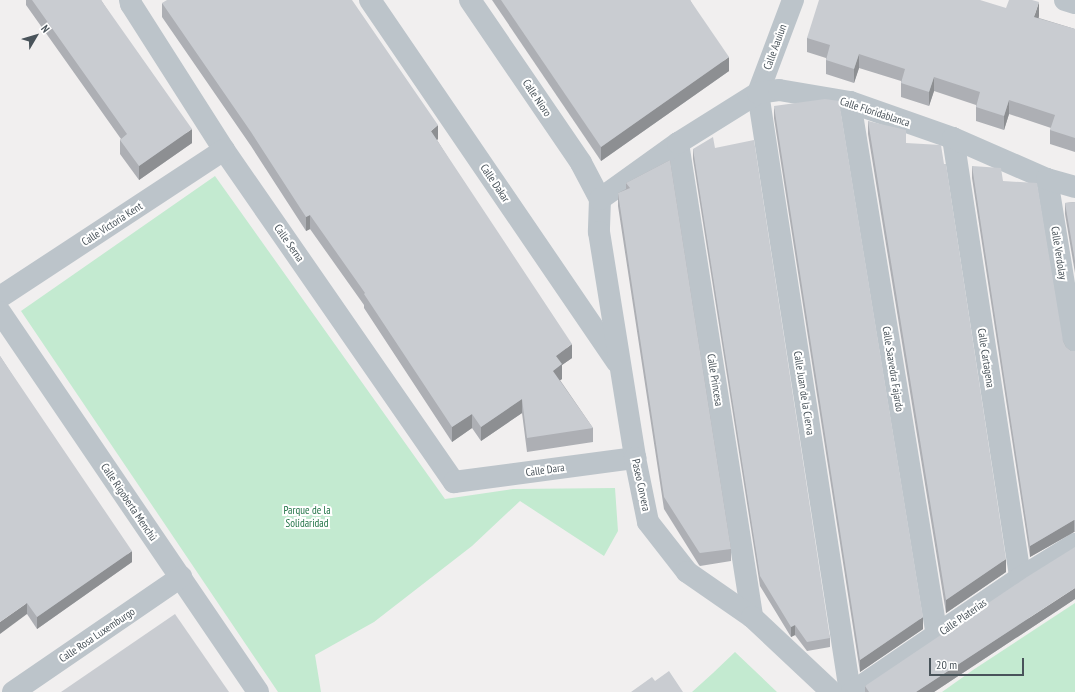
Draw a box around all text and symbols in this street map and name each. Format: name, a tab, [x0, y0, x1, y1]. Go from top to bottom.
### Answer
north arrow	[16, 16, 56, 56]
text: N	[38, 22, 53, 35]
street label: Calle Aauiun	[761, 22, 789, 72]
street label: Calle Nioro	[520, 77, 554, 119]
street label: Calle Floridablanca	[838, 95, 912, 129]
street label: Calle Dakar	[477, 161, 513, 205]
street label: Calle Victoria Kent	[79, 199, 145, 249]
street label: Calle Serna	[271, 222, 307, 264]
street label: Calle Verdolay	[1048, 225, 1070, 281]
street label: Calle Saavedra Fajardo	[880, 325, 906, 413]
street label: Calle Cartagena	[975, 327, 997, 389]
street label: Calle Juan de la Cierva	[791, 350, 817, 436]
street label: Calle Princesa	[704, 353, 726, 407]
street label: Paseo Corvera	[629, 458, 653, 512]
street label: Calle Rigoberta Menchú	[98, 461, 160, 543]
street label: Calle Dara	[525, 461, 565, 479]
park label: Parque de la Solidaridad	[283, 504, 331, 530]
street label: Calle Platerías	[937, 596, 989, 638]
street label: Calle Rosa Luxemburgo	[57, 605, 137, 665]
scale bar	[931, 650, 1026, 676]
text: 20 m	[936, 657, 957, 672]

